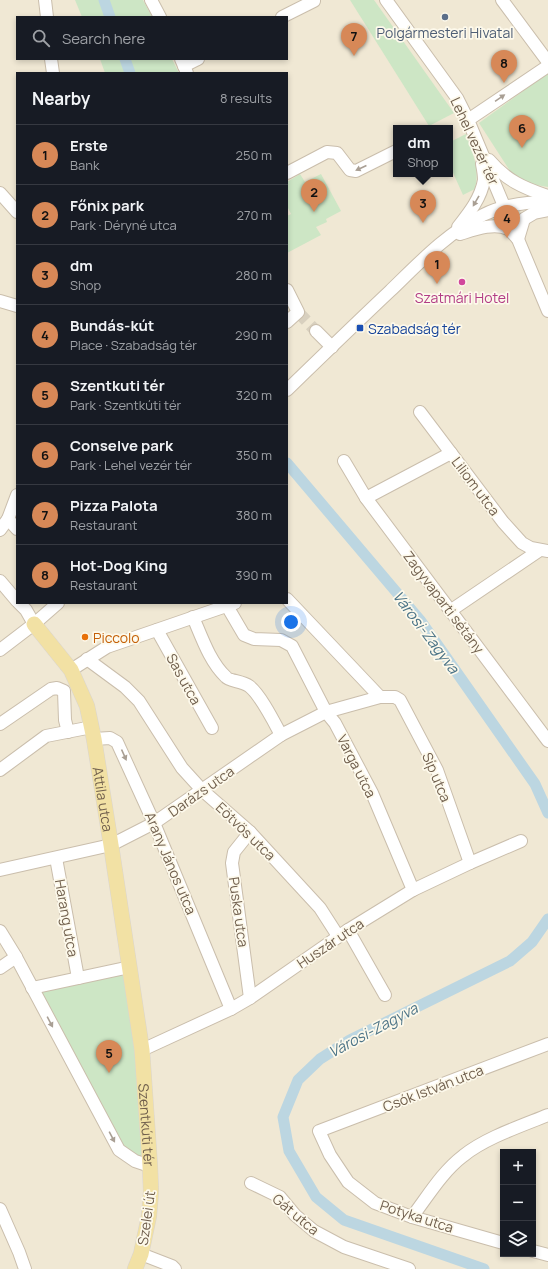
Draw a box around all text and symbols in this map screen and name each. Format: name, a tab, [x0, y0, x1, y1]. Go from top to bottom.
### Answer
marker: Polgármesteri Hivatal	[440, 12, 450, 22]
search box	[16, 16, 288, 60]
pin: 7	[341, 23, 367, 56]
place label: Polgármesteri Hivatal	[376, 23, 514, 42]
icon: search	[30, 27, 52, 49]
text: Search here	[62, 28, 145, 49]
pin: 8	[491, 50, 517, 83]
text: Nearby	[32, 87, 90, 110]
text: 8 results	[220, 89, 272, 107]
street label: Lehel vezér tér	[446, 94, 504, 188]
one-way arrow	[495, 94, 506, 102]
pin: 6	[509, 115, 535, 148]
popup	[393, 125, 453, 177]
text: dm	[407, 132, 430, 153]
text: Erste	[70, 135, 108, 156]
text: 1	[42, 146, 48, 164]
text: 250 m	[236, 146, 272, 164]
text: Shop	[407, 153, 439, 171]
text: Bank	[70, 156, 99, 174]
one-way arrow	[355, 165, 367, 171]
pin: 2	[301, 179, 327, 212]
pin: 3	[410, 190, 436, 223]
text: Főnix park	[70, 195, 144, 216]
one-way arrow	[473, 195, 480, 207]
pin: 4	[494, 205, 520, 238]
text: 2	[41, 206, 49, 224]
text: 270 m	[237, 206, 272, 224]
text: Park · Déryné utca	[70, 216, 177, 234]
pin: 1	[424, 251, 450, 284]
text: dm	[70, 255, 93, 276]
text: 3	[41, 266, 49, 284]
text: 280 m	[235, 266, 272, 284]
text: Shop	[70, 276, 101, 294]
marker: Szatmári Hotel	[457, 277, 467, 287]
place label: Szatmári Hotel	[415, 288, 509, 307]
text: Bundás-kút	[70, 315, 154, 336]
place label: Szabadság tér	[368, 319, 461, 338]
marker: Szabadság tér	[355, 323, 365, 333]
text: 4	[41, 326, 49, 344]
text: 290 m	[235, 326, 272, 344]
text: Place · Szabadság tér	[70, 336, 197, 354]
text: Szentkuti tér	[70, 375, 165, 396]
text: 5	[41, 386, 49, 404]
text: 320 m	[236, 386, 272, 404]
text: Park · Szentkúti tér	[70, 396, 181, 414]
text: Conselve park	[70, 435, 173, 456]
text: 6	[41, 446, 49, 464]
text: 350 m	[236, 446, 272, 464]
street label: Liliom utca	[448, 453, 504, 519]
text: Park · Lehel vezér tér	[70, 456, 192, 474]
text: Pizza Palota	[70, 495, 158, 516]
text: 7	[42, 506, 48, 524]
text: 380 m	[236, 506, 272, 524]
text: Restaurant	[70, 516, 137, 534]
street label: Zagyvaparti sétány	[399, 547, 489, 658]
text: Hot-Dog King	[70, 555, 167, 576]
text: 8	[41, 566, 49, 584]
text: 390 m	[235, 566, 272, 584]
text: Restaurant	[70, 576, 137, 594]
water label: Városi-Zagyva	[388, 586, 464, 678]
your location	[281, 612, 301, 632]
place label: Piccolo	[93, 628, 140, 647]
marker: Piccolo	[80, 632, 90, 642]
street label: Sas utca	[162, 650, 206, 708]
street label: Varga utca	[333, 731, 381, 801]
street label: Síp utca	[418, 749, 456, 805]
one-way arrow	[121, 750, 127, 762]
street label: Darázs utca	[164, 761, 238, 821]
street label: Attila utca	[89, 765, 118, 833]
street label: Eötvös utca	[212, 798, 280, 864]
street label: Arany János utca	[141, 809, 201, 917]
street label: Puska utca	[225, 876, 253, 948]
street label: Harang utca	[51, 878, 83, 958]
street label: Huszár utca	[293, 914, 367, 972]
water label: Városi-Zagyva	[325, 997, 422, 1062]
one-way arrow	[47, 1017, 54, 1028]
pin: 5	[96, 1040, 122, 1073]
street label: Csók István utca	[380, 1060, 486, 1116]
street label: Szentkúti tér	[135, 1083, 160, 1167]
one-way arrow	[109, 1131, 116, 1143]
map controls	[500, 1149, 536, 1257]
button: +	[500, 1149, 536, 1185]
button: −	[500, 1185, 536, 1221]
street label: Szelei út	[133, 1189, 159, 1247]
street label: Gát utca	[269, 1189, 323, 1239]
street label: Potyka utca	[378, 1195, 456, 1237]
button: layers	[500, 1221, 536, 1257]

